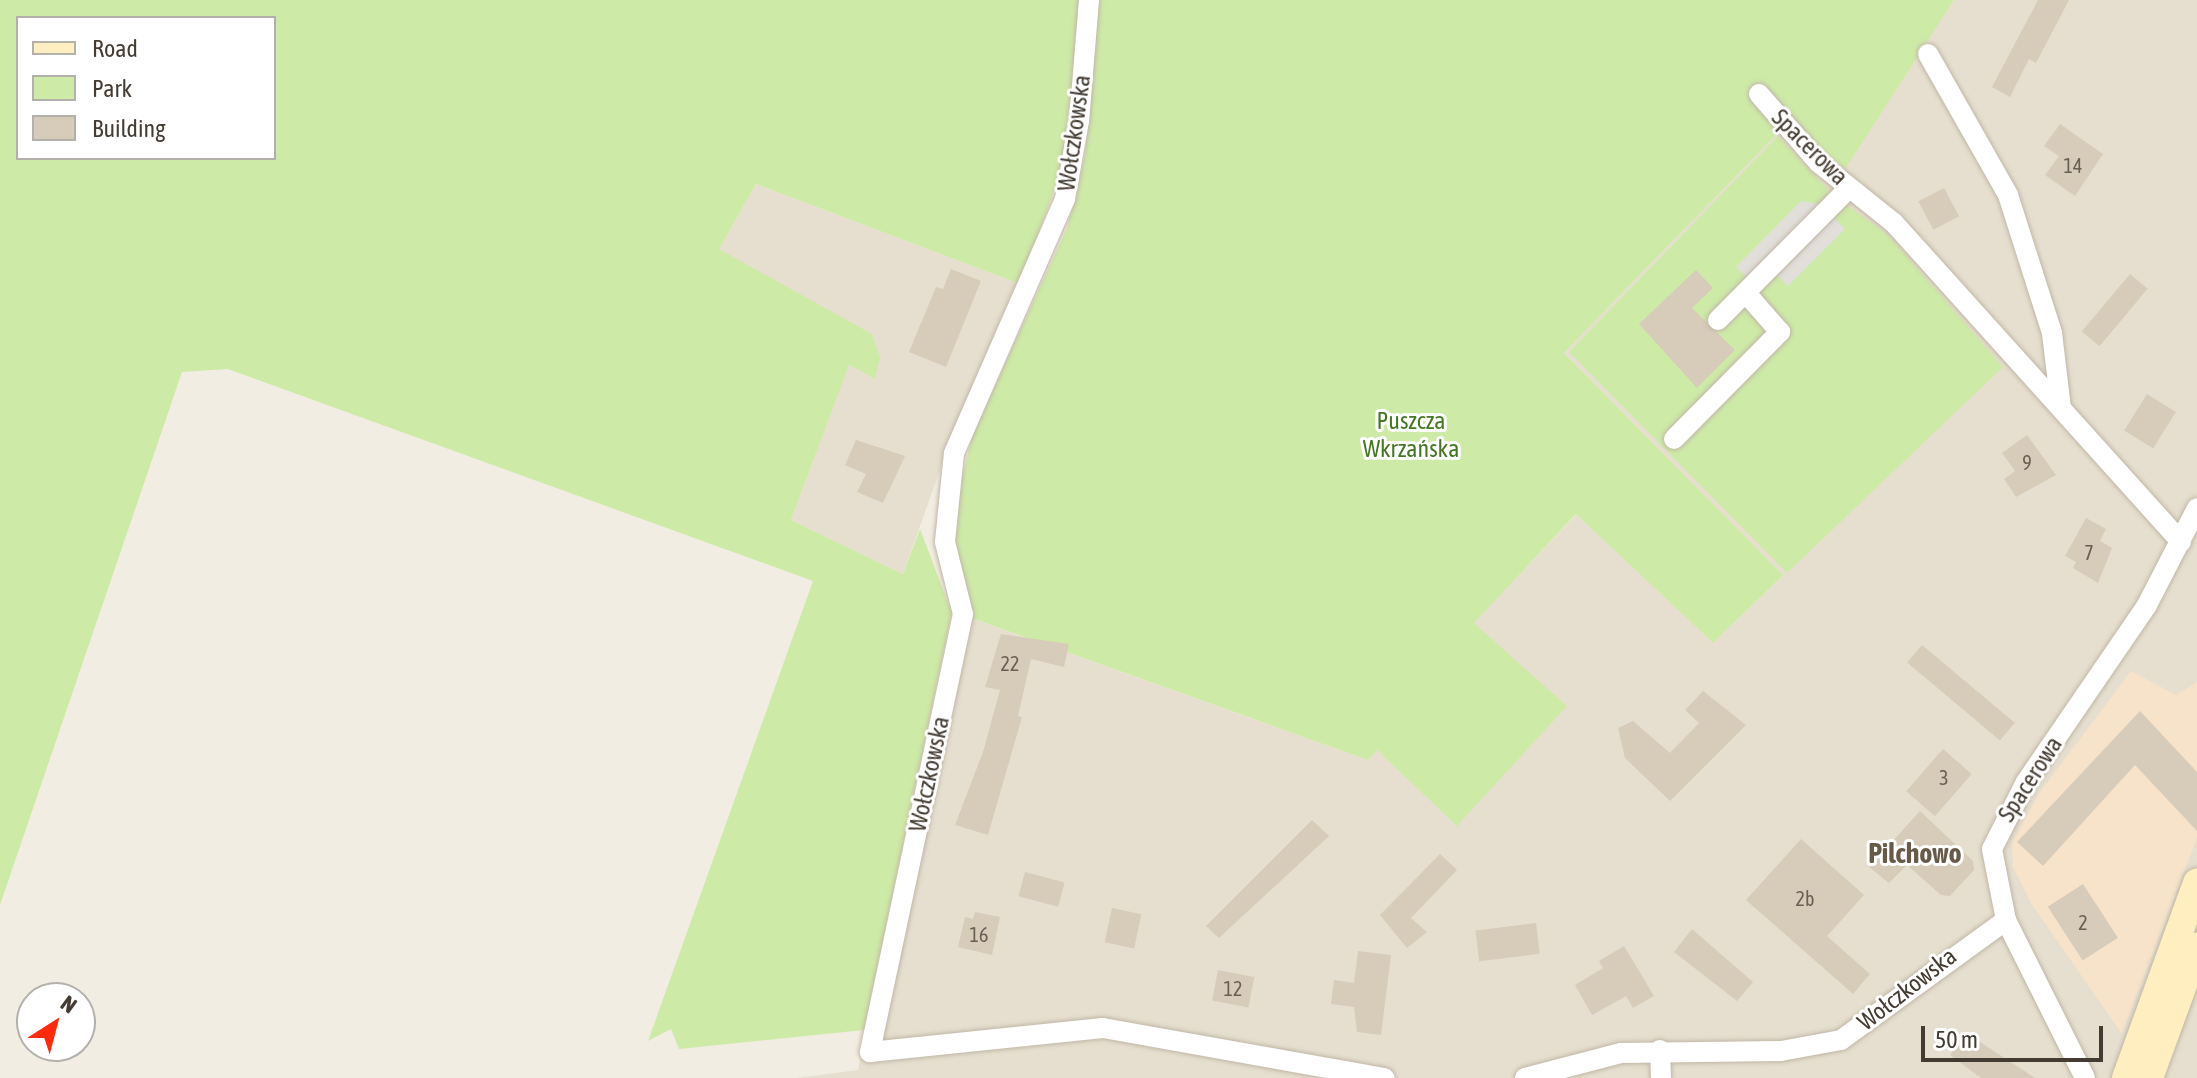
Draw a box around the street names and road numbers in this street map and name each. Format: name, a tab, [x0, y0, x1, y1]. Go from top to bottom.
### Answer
street label: Wołczkowska	[1052, 73, 1096, 193]
street label: Spacerowa	[1766, 103, 1854, 191]
street label: Wołczkowska	[903, 714, 955, 834]
street label: Spacerowa	[1992, 731, 2068, 827]
street label: Wołczkowska	[1852, 942, 1962, 1036]

